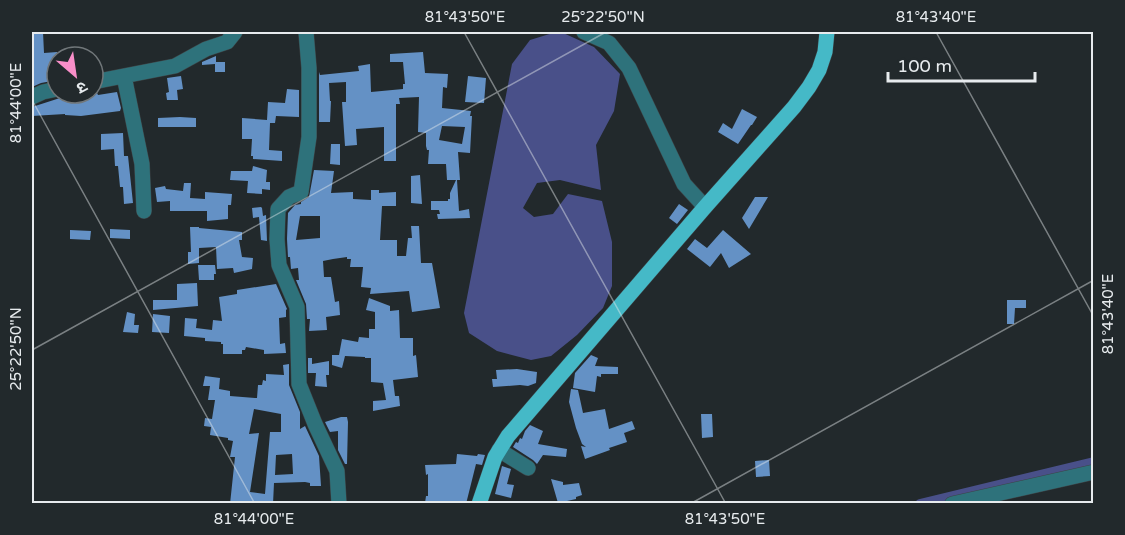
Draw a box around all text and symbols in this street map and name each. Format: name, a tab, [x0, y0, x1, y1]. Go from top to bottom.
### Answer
text: 81°43'50"E	[425, 8, 505, 26]
text: 25°22'50"N	[561, 8, 645, 26]
text: 81°43'40"E	[896, 8, 976, 26]
north arrow	[45, 45, 105, 105]
scale bar	[888, 45, 1035, 83]
text: 100 m	[897, 55, 952, 77]
text: 81°44'00"E	[7, 63, 25, 143]
text: उ	[72, 76, 91, 99]
text: 81°43'40"E	[1099, 274, 1117, 354]
text: 25°22'50"N	[7, 307, 25, 391]
text: 81°44'00"E	[214, 510, 294, 528]
text: 81°43'50"E	[685, 510, 765, 528]

